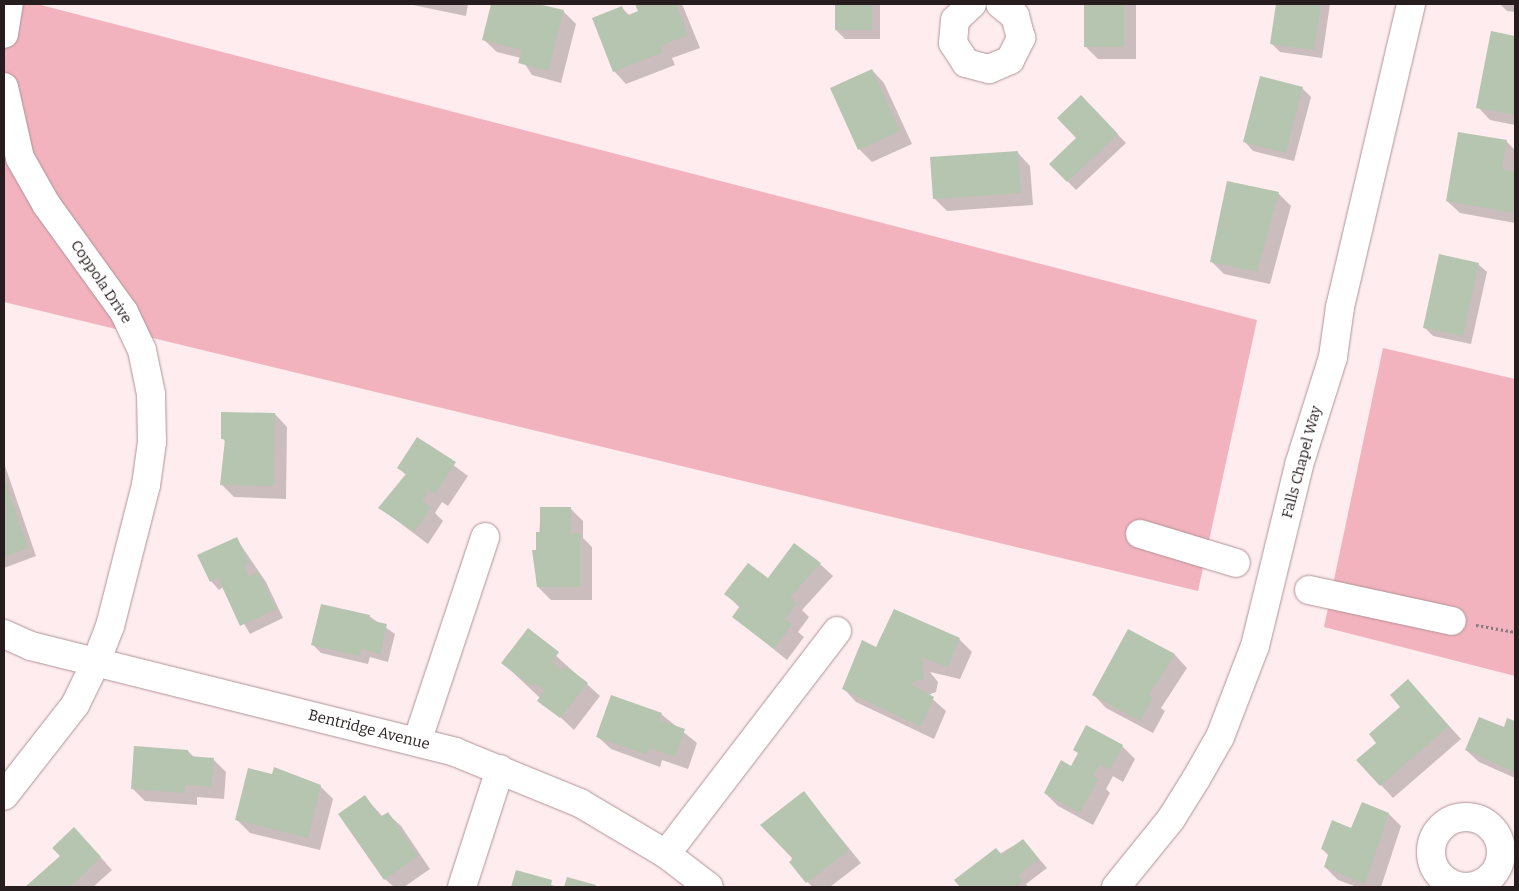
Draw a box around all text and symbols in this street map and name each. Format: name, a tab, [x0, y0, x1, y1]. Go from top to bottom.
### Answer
street label: Coppola Drive	[67, 237, 135, 327]
street label: Falls Chapel Way	[1278, 404, 1326, 520]
street label: Bentridge Avenue	[306, 706, 432, 754]

